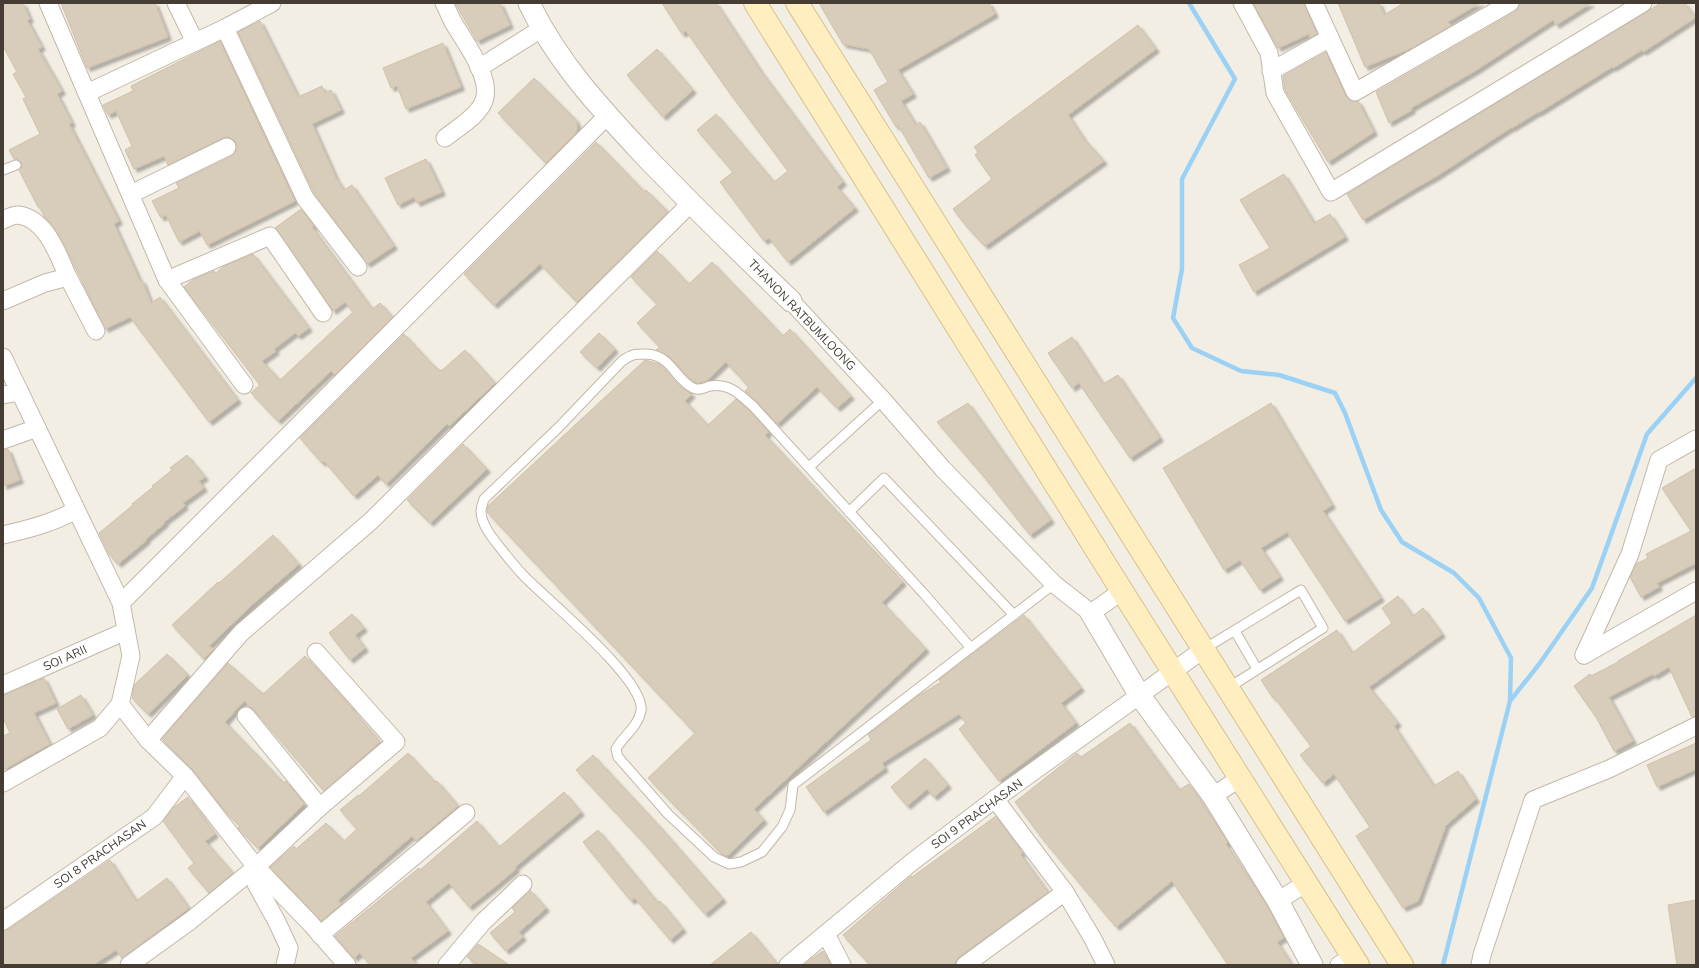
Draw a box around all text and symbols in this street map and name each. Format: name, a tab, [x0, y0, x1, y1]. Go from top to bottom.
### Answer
street label: THANON RATBUMLOONG	[745, 256, 859, 373]
street label: SOI ARII	[41, 641, 89, 674]
street label: SOI 9 PRACHASAN	[928, 775, 1025, 852]
street label: SOI 8 PRACHASAN	[51, 816, 149, 891]

